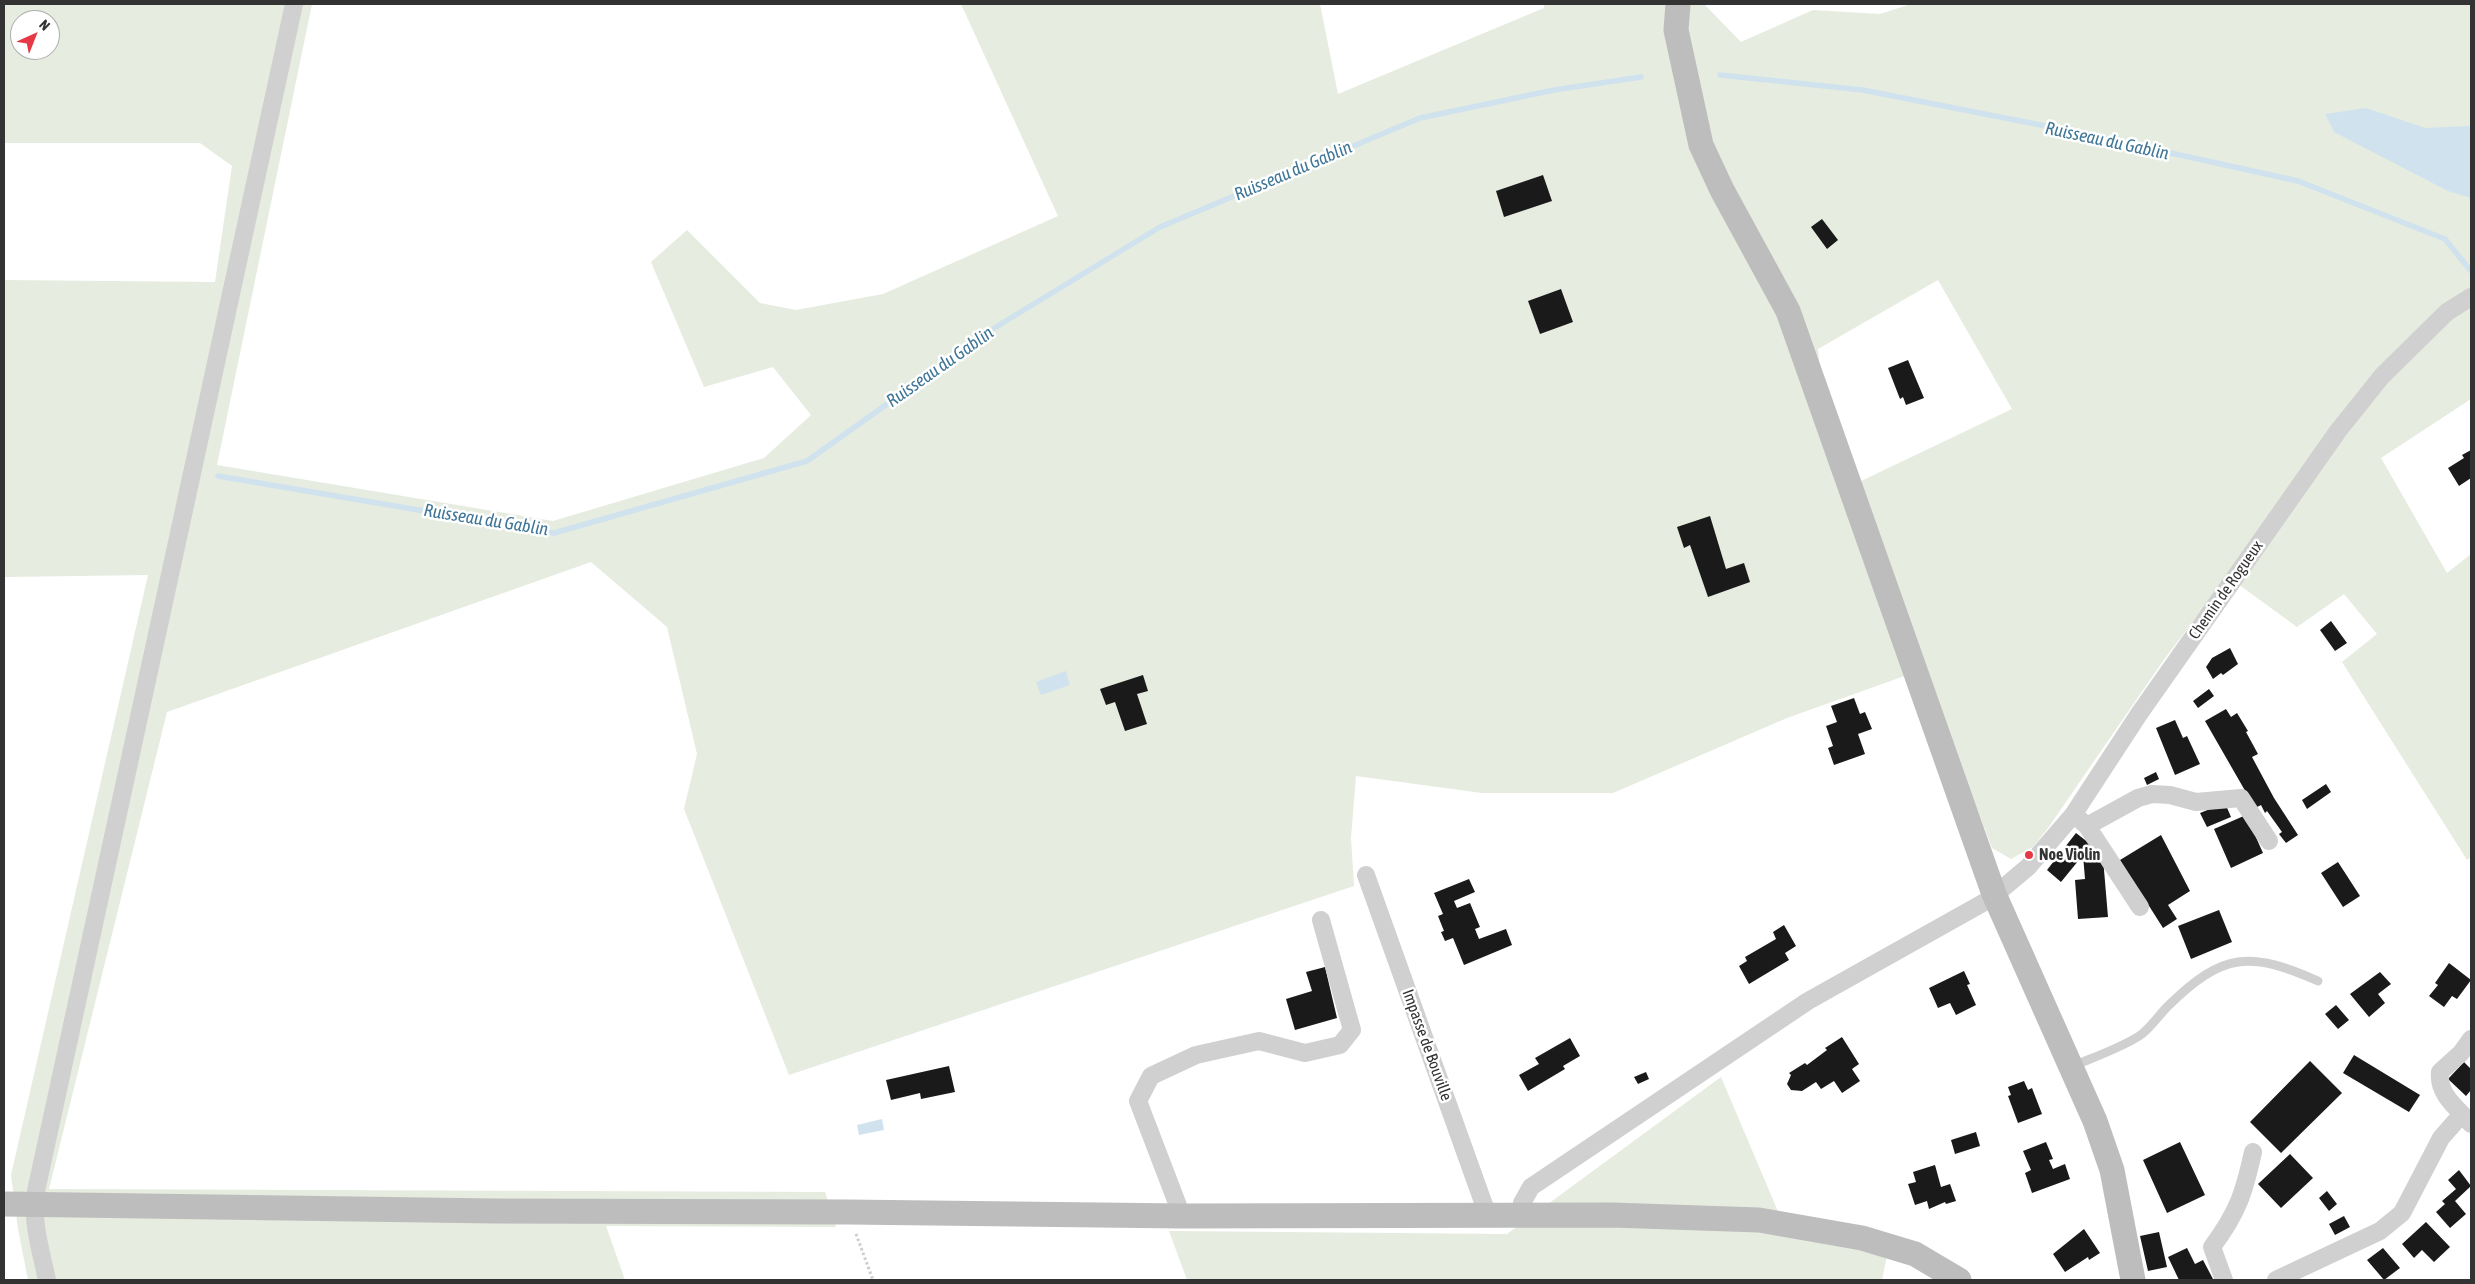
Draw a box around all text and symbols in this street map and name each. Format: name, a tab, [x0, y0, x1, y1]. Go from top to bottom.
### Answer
north arrow	[10, 10, 60, 60]
text: N	[36, 16, 53, 34]
water label: Ruisseau du Gablin	[2043, 117, 2171, 165]
water label: Ruisseau du Gablin	[1231, 137, 1355, 205]
water label: Ruisseau du Gablin	[882, 322, 998, 412]
water label: Ruisseau du Gablin	[422, 500, 550, 540]
street label: Chemin de Rogueux	[2185, 537, 2267, 643]
place label: Noe Violin	[2039, 845, 2100, 865]
marker: Noe Violin	[2023, 849, 2035, 861]
street label: Impasse de Bouville	[1398, 987, 1456, 1103]

